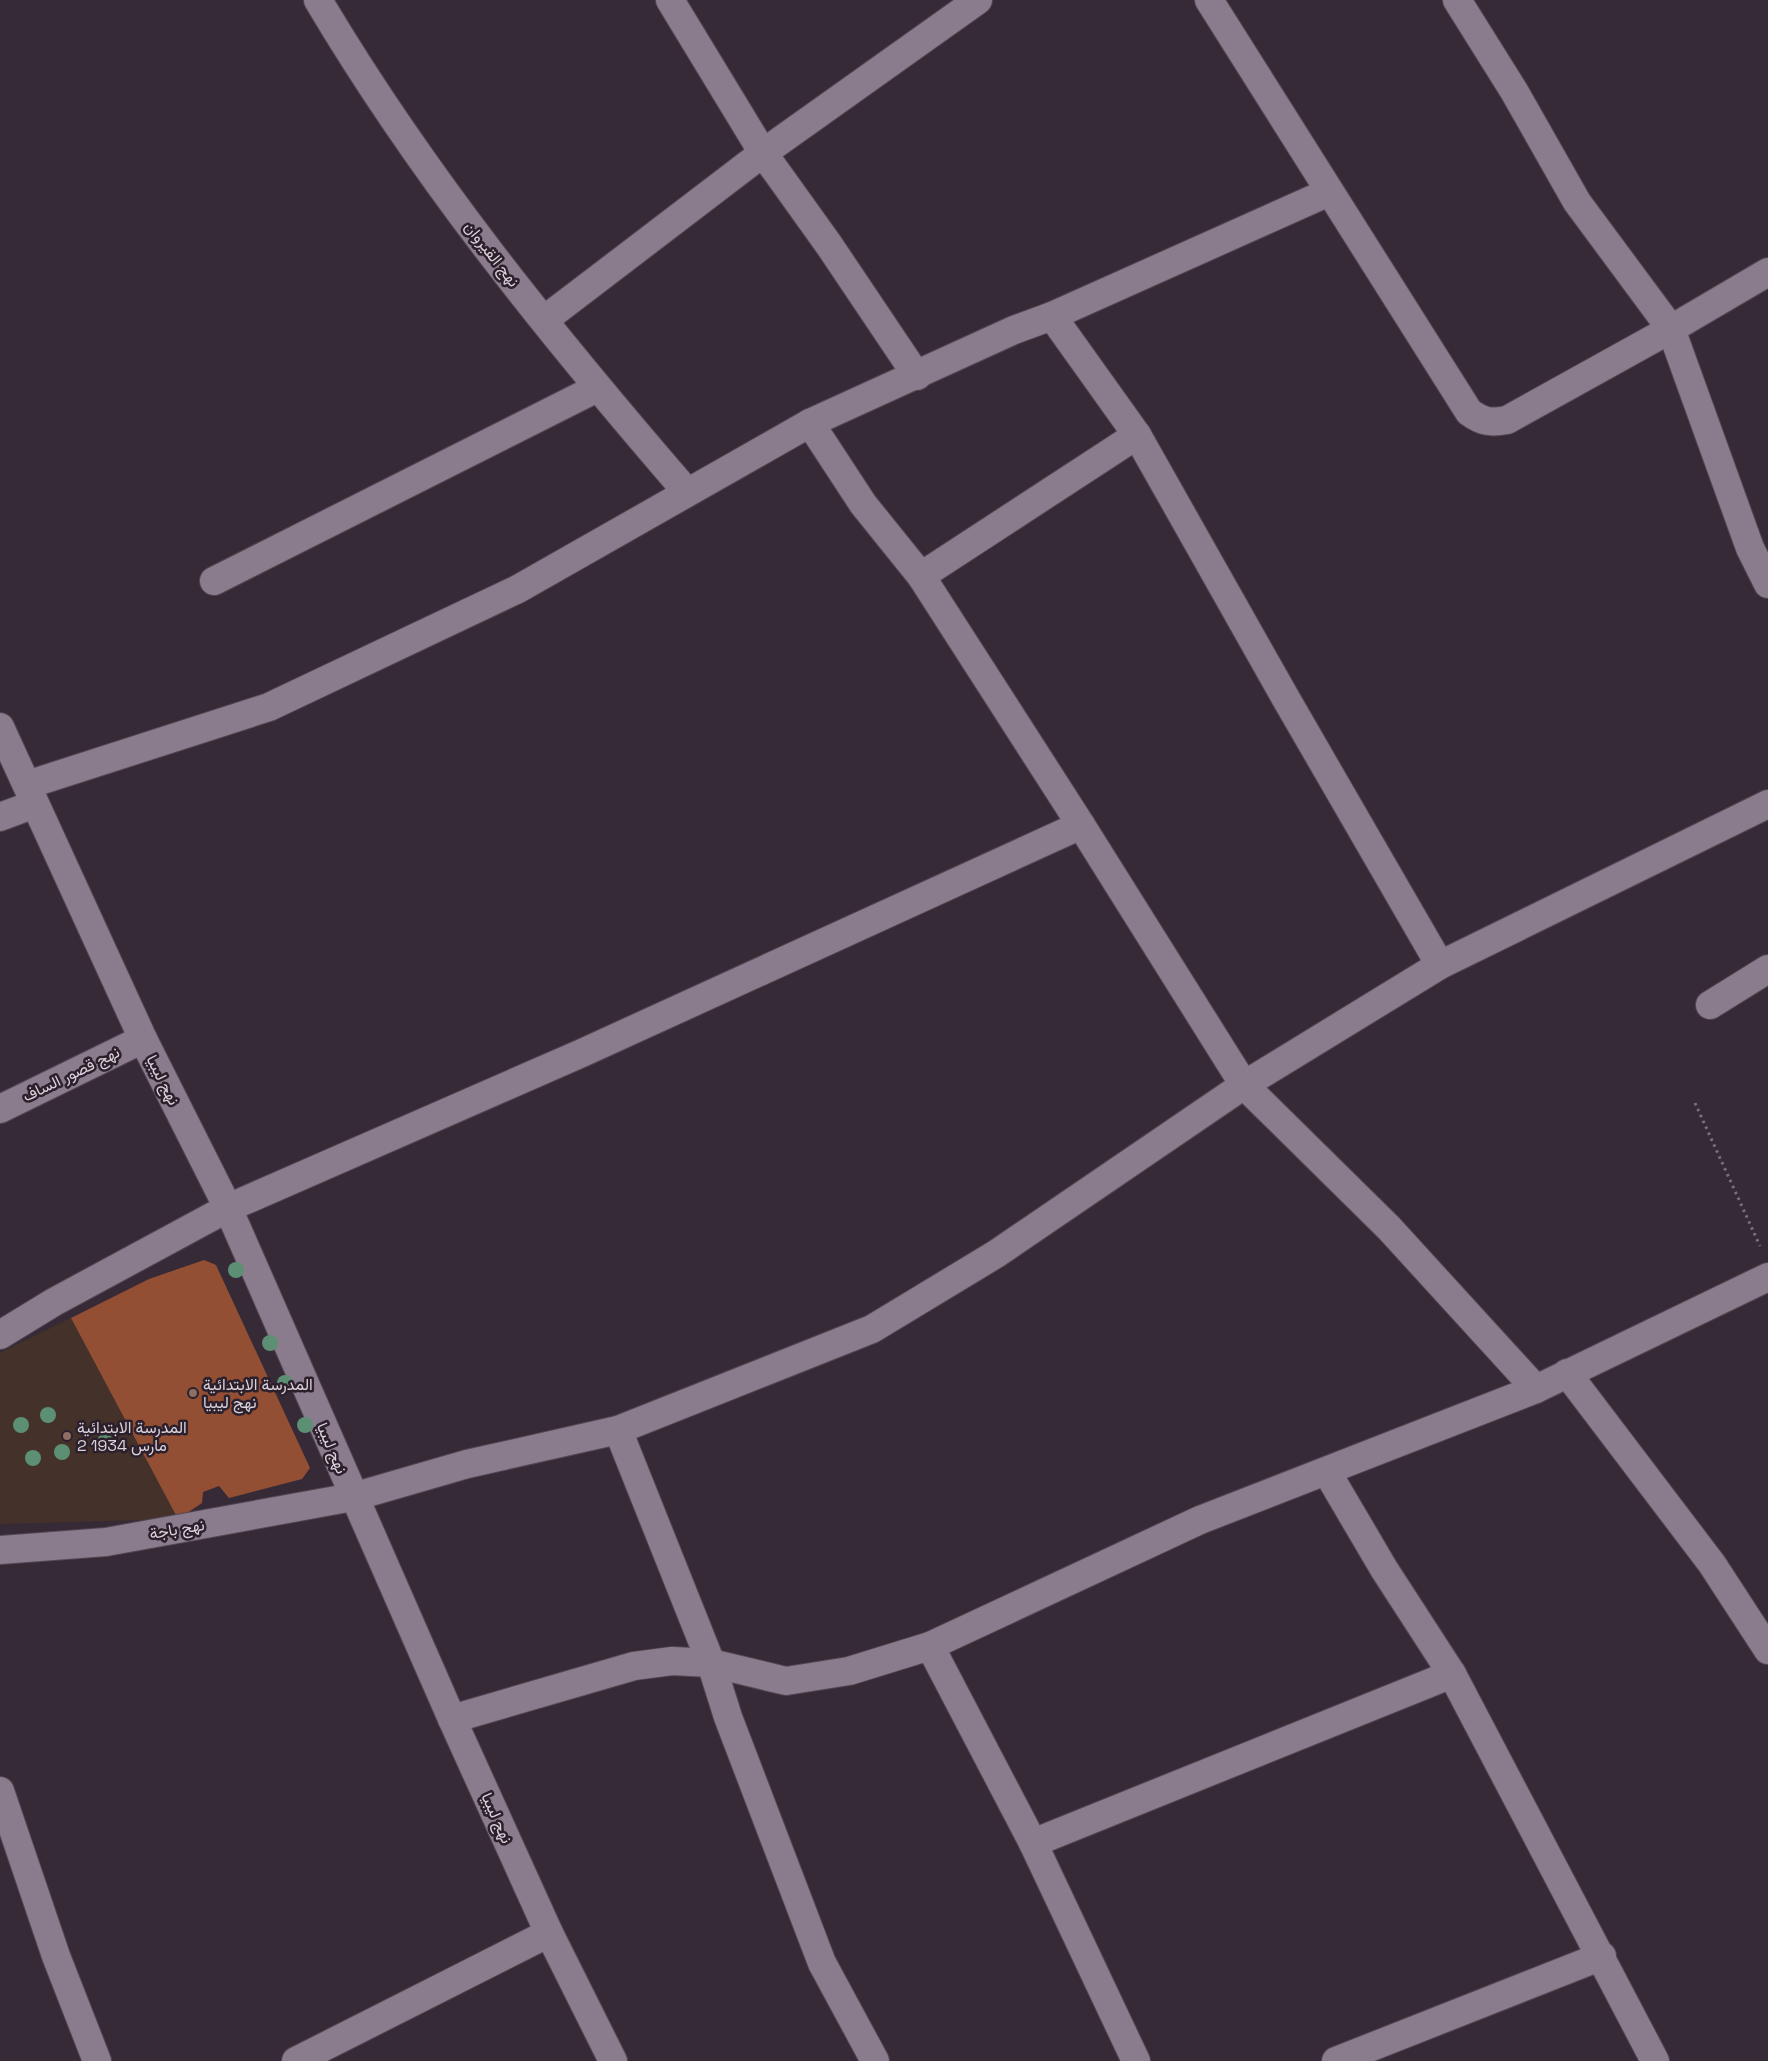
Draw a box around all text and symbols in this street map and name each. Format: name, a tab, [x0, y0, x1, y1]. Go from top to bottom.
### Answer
street label: نهج القيروان	[459, 217, 524, 292]
street label: نهج قصور الساف	[19, 1041, 123, 1107]
street label: نهج ليبيا	[141, 1051, 185, 1109]
place label: المدرسة الابتدائية نهج ليبيا	[203, 1374, 313, 1414]
marker: المدرسة الابتدائية نهج ليبيا	[187, 1387, 199, 1399]
place label: المدرسة الابتدائية 2 مارس 1934	[77, 1417, 187, 1456]
street label: نهج ليبيا	[311, 1419, 352, 1477]
marker: المدرسة الابتدائية 2 مارس 1934	[61, 1430, 73, 1442]
street label: نهج باجة	[148, 1514, 206, 1545]
street label: نهج ليبيا	[476, 1789, 517, 1847]

